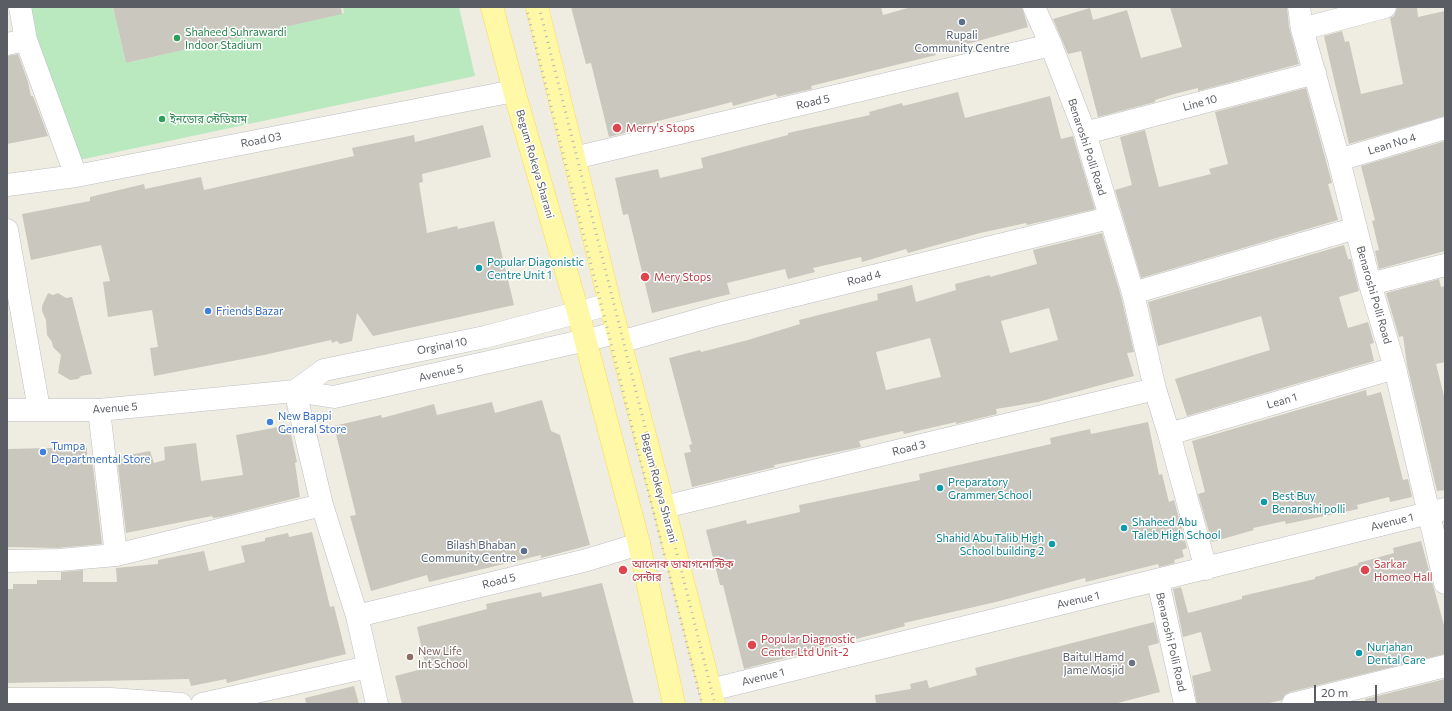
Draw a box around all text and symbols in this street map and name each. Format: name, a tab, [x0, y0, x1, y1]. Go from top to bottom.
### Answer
marker: Rupali Community Centre	[957, 17, 967, 27]
place label: Shaheed Suhrawardi Indoor Stadium	[185, 25, 287, 51]
place label: Rupali Community Centre	[914, 28, 1010, 54]
marker: Shaheed Suhrawardi Indoor Stadium	[172, 33, 182, 43]
street label: Road 5	[795, 92, 831, 112]
street label: Line 10	[1181, 92, 1219, 114]
street label: Benaroshi Polli Road	[1065, 97, 1109, 197]
street label: Begum Rokeya Sharani	[513, 108, 557, 220]
place label: ইনডোর স্টেডিয়াম	[170, 112, 247, 126]
marker: ইনডোর স্টেডিয়াম	[157, 114, 167, 124]
place label: Merry's Stops	[626, 121, 695, 135]
marker: Merry's Stops	[611, 122, 623, 134]
street label: Road 03	[240, 130, 282, 150]
street label: Lean No 4	[1366, 130, 1418, 158]
street label: Benaroshi Polli Road	[1354, 244, 1394, 346]
place label: Popular Diagonistic Centre Unit 1	[487, 255, 584, 281]
marker: Popular Diagonistic Centre Unit 1	[474, 263, 484, 273]
street label: Road 4	[846, 267, 882, 289]
place label: Mery Stops	[654, 270, 711, 284]
marker: Mery Stops	[639, 271, 651, 283]
place label: Friends Bazar	[216, 304, 283, 318]
marker: Friends Bazar	[203, 306, 213, 316]
street label: Orginal 10	[416, 335, 468, 357]
street label: Avenue 5	[418, 361, 464, 385]
street label: Lean 1	[1265, 390, 1299, 412]
street label: Avenue 5	[92, 400, 138, 416]
place label: New Bappi General Store	[278, 409, 346, 435]
marker: New Bappi General Store	[265, 417, 275, 427]
street label: Begum Rokeya Sharani	[638, 432, 680, 544]
street label: Road 3	[891, 437, 927, 459]
place label: Tumpa Departmental Store	[51, 439, 150, 465]
marker: Tumpa Departmental Store	[38, 447, 48, 457]
place label: Preparatory Grammer School	[948, 475, 1032, 501]
marker: Preparatory Grammer School	[935, 483, 945, 493]
place label: Best Buy Benaroshi polli	[1272, 489, 1345, 515]
marker: Best Buy Benaroshi polli	[1259, 497, 1269, 507]
street label: Avenue 1	[1369, 510, 1415, 534]
place label: Shaheed Abu Taleb High School	[1132, 515, 1221, 541]
marker: Shaheed Abu Taleb High School	[1119, 523, 1129, 533]
place label: Shahid Abu Talib High School building 2	[936, 531, 1044, 557]
place label: Bilash Bhaban Community Centre	[421, 538, 516, 564]
marker: Shahid Abu Talib High School building 2	[1047, 539, 1057, 549]
marker: Bilash Bhaban Community Centre	[519, 546, 529, 556]
place label: আলোক ডায়াগনোস্টিক সেন্টার	[632, 557, 734, 583]
place label: Sarkar Homeo Hall	[1374, 557, 1432, 583]
marker: আলোক ডায়াগনোস্টিক সেন্টার	[617, 564, 629, 576]
marker: Sarkar Homeo Hall	[1359, 564, 1371, 576]
street label: Road 5	[481, 570, 517, 592]
street label: Avenue 1	[1055, 589, 1101, 611]
street label: Benaroshi Polli Road	[1153, 591, 1189, 693]
place label: Popular Diagnostic Center Ltd Unit-2	[761, 632, 855, 658]
marker: Popular Diagnostic Center Ltd Unit-2	[746, 639, 758, 651]
place label: Nurjahan Dental Care	[1367, 640, 1426, 666]
place label: New Life Int School	[418, 644, 468, 670]
marker: Nurjahan Dental Care	[1354, 648, 1364, 658]
place label: Baitul Hamd Jame Mosjid	[1063, 650, 1124, 676]
marker: New Life Int School	[405, 652, 415, 662]
marker: Baitul Hamd Jame Mosjid	[1127, 658, 1137, 668]
street label: Avenue 1	[740, 665, 786, 689]
scale bar	[1316, 677, 1379, 703]
text: 20 m	[1321, 685, 1348, 699]

